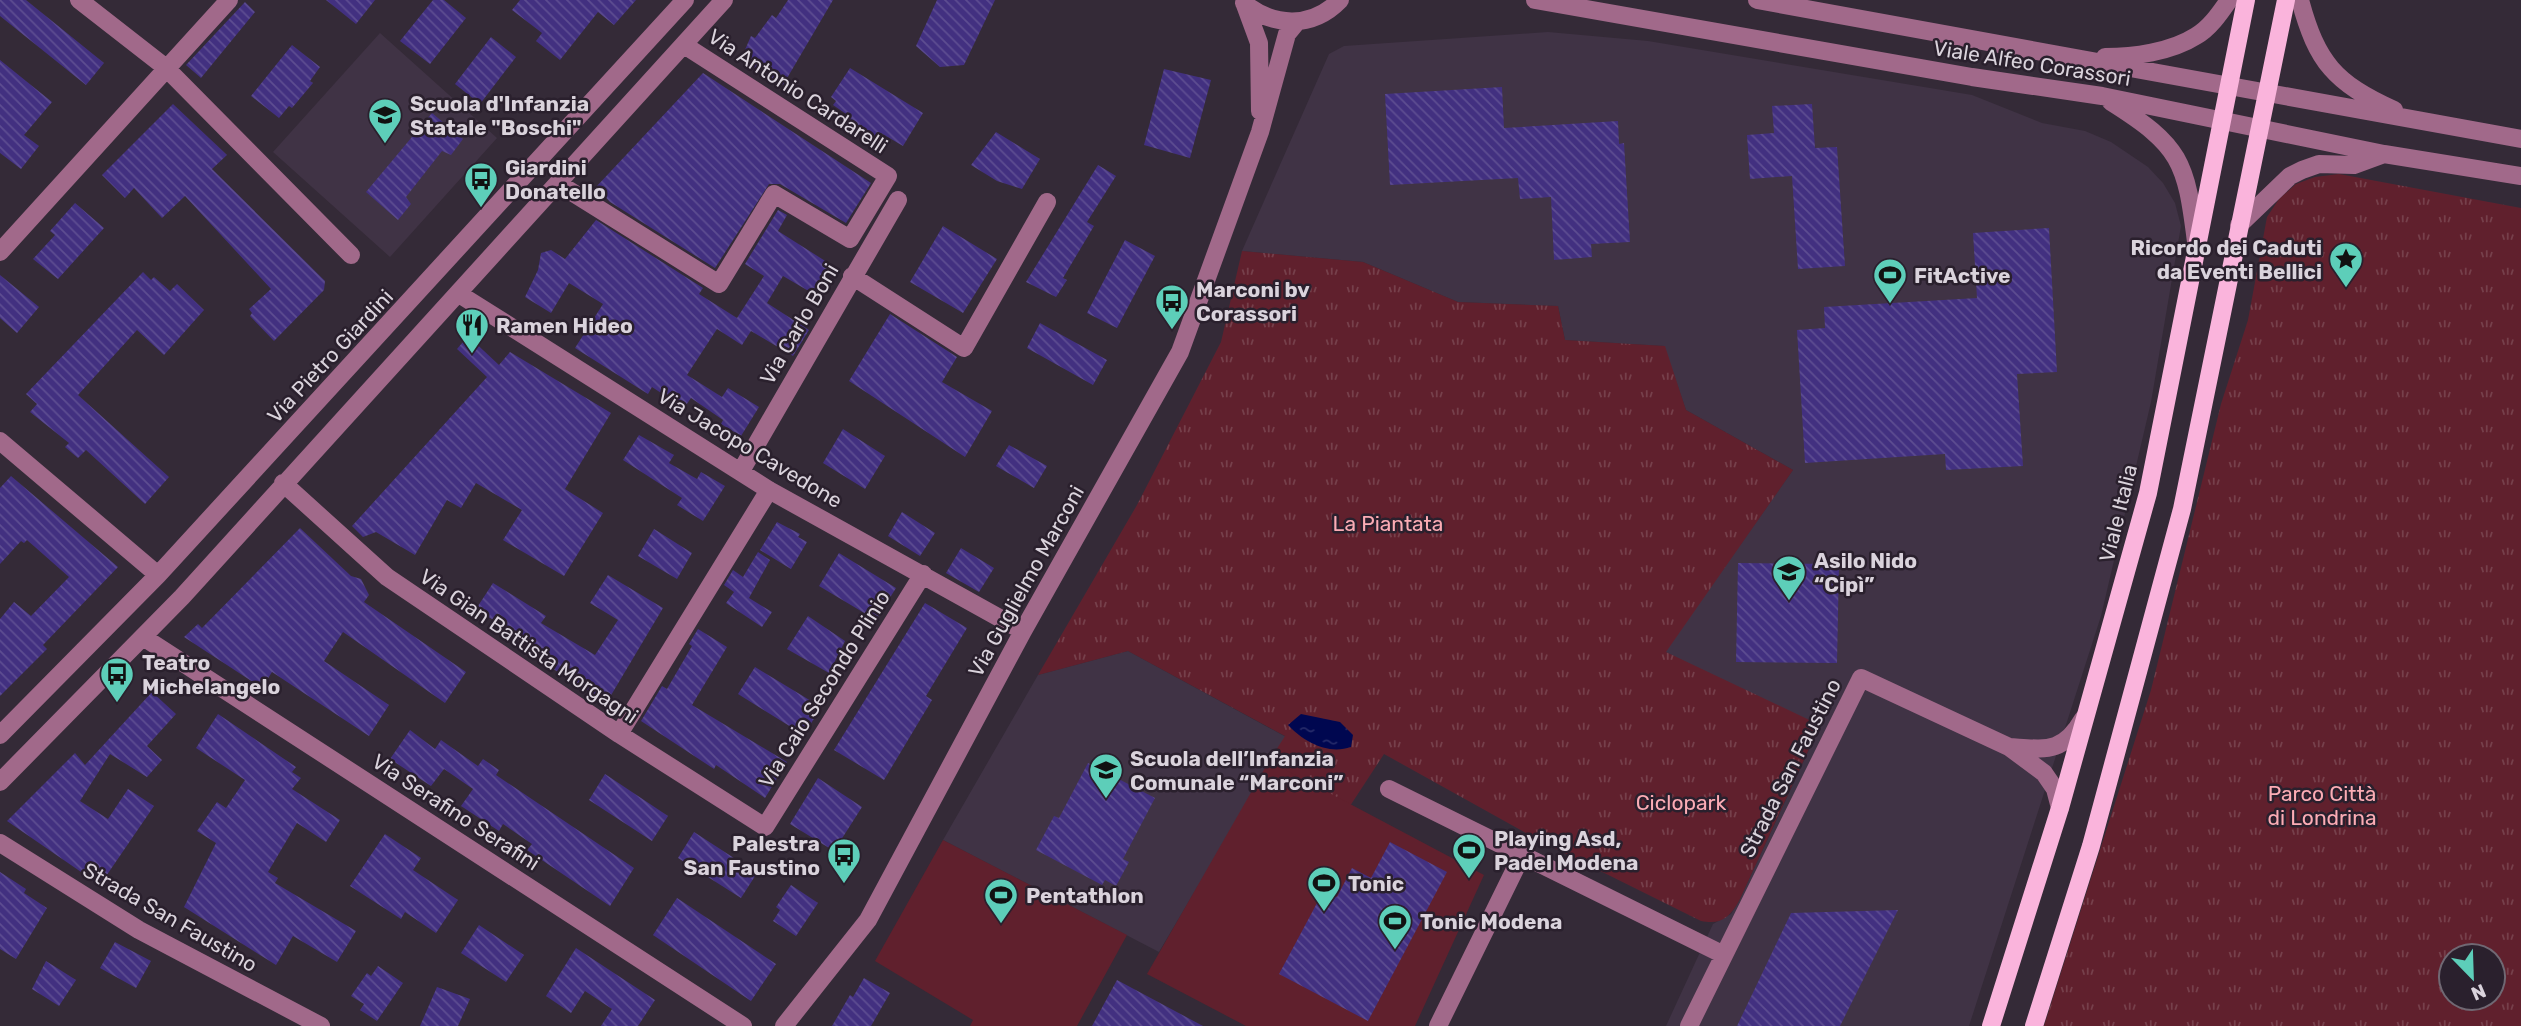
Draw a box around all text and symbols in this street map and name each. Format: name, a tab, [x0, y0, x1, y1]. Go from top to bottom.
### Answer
street label: Via Antonio Cardarelli	[703, 24, 893, 158]
street label: Viale Alfeo Corassori	[1931, 35, 2133, 91]
place label: Scuola d'Infanzia Statale "Boschi"	[410, 91, 589, 140]
school or university icon: Scuola d'Infanzia Statale "Boschi"	[366, 96, 404, 145]
place label: Giardini Donatello	[505, 155, 606, 204]
bus stop icon: Giardini Donatello	[462, 160, 500, 209]
place label: Ricordo dei Caduti da Eventi Bellici	[2130, 235, 2322, 284]
place icon: Ricordo dei Caduti da Eventi Bellici	[2327, 240, 2365, 289]
sports icon: FitActive	[1871, 256, 1909, 305]
street label: Via Carlo Boni	[754, 259, 844, 389]
place label: FitActive	[1914, 263, 2010, 288]
place label: Marconi bv Corassori	[1196, 277, 1310, 326]
bus stop icon: Marconi bv Corassori	[1153, 282, 1191, 331]
street label: Via Pietro Giardini	[262, 284, 398, 428]
restaurant icon: Ramen Hideo	[453, 306, 491, 355]
place label: Ramen Hideo	[496, 313, 633, 338]
street label: Via Jacopo Cavedone	[653, 383, 847, 513]
street label: Viale Italia	[2094, 462, 2142, 564]
street label: Via Guglielmo Marconi	[963, 481, 1089, 681]
park label: La Piantata	[1333, 511, 1443, 536]
place label: Asilo Nido “Cipì”	[1814, 548, 1917, 597]
school or university icon: Asilo Nido “Cipì”	[1770, 553, 1808, 602]
street label: Via Gian Battista Morgagni	[415, 564, 643, 728]
street label: Via Caio Secondo Plinio	[753, 586, 895, 792]
place label: Teatro Michelangelo	[142, 650, 280, 699]
bus stop icon: Teatro Michelangelo	[98, 655, 136, 704]
street label: Strada San Faustino	[1734, 675, 1846, 861]
place label: Scuola dell’Infanzia Comunale “Marconi”	[1130, 746, 1344, 795]
street label: Via Serafino Serafini	[368, 749, 544, 875]
school or university icon: Scuola dell’Infanzia Comunale “Marconi”	[1087, 751, 1125, 800]
park label: Parco Città di Londrina	[2268, 781, 2376, 830]
park label: Ciclopark	[1636, 790, 1727, 815]
place label: Playing Asd, Padel Modena	[1494, 826, 1638, 875]
place label: Palestra San Faustino	[684, 831, 820, 880]
sports icon: Playing Asd, Padel Modena	[1450, 831, 1488, 880]
bus stop icon: Palestra San Faustino	[825, 836, 863, 885]
street label: Strada San Faustino	[78, 857, 262, 977]
sports icon: Tonic	[1305, 864, 1343, 913]
place label: Tonic	[1348, 871, 1404, 896]
sports icon: Pentathlon	[982, 876, 1020, 925]
place label: Pentathlon	[1026, 883, 1144, 908]
sports icon: Tonic Modena	[1376, 902, 1414, 951]
place label: Tonic Modena	[1420, 909, 1562, 934]
north arrow	[2437, 942, 2507, 1012]
text: N	[2468, 979, 2489, 1005]

